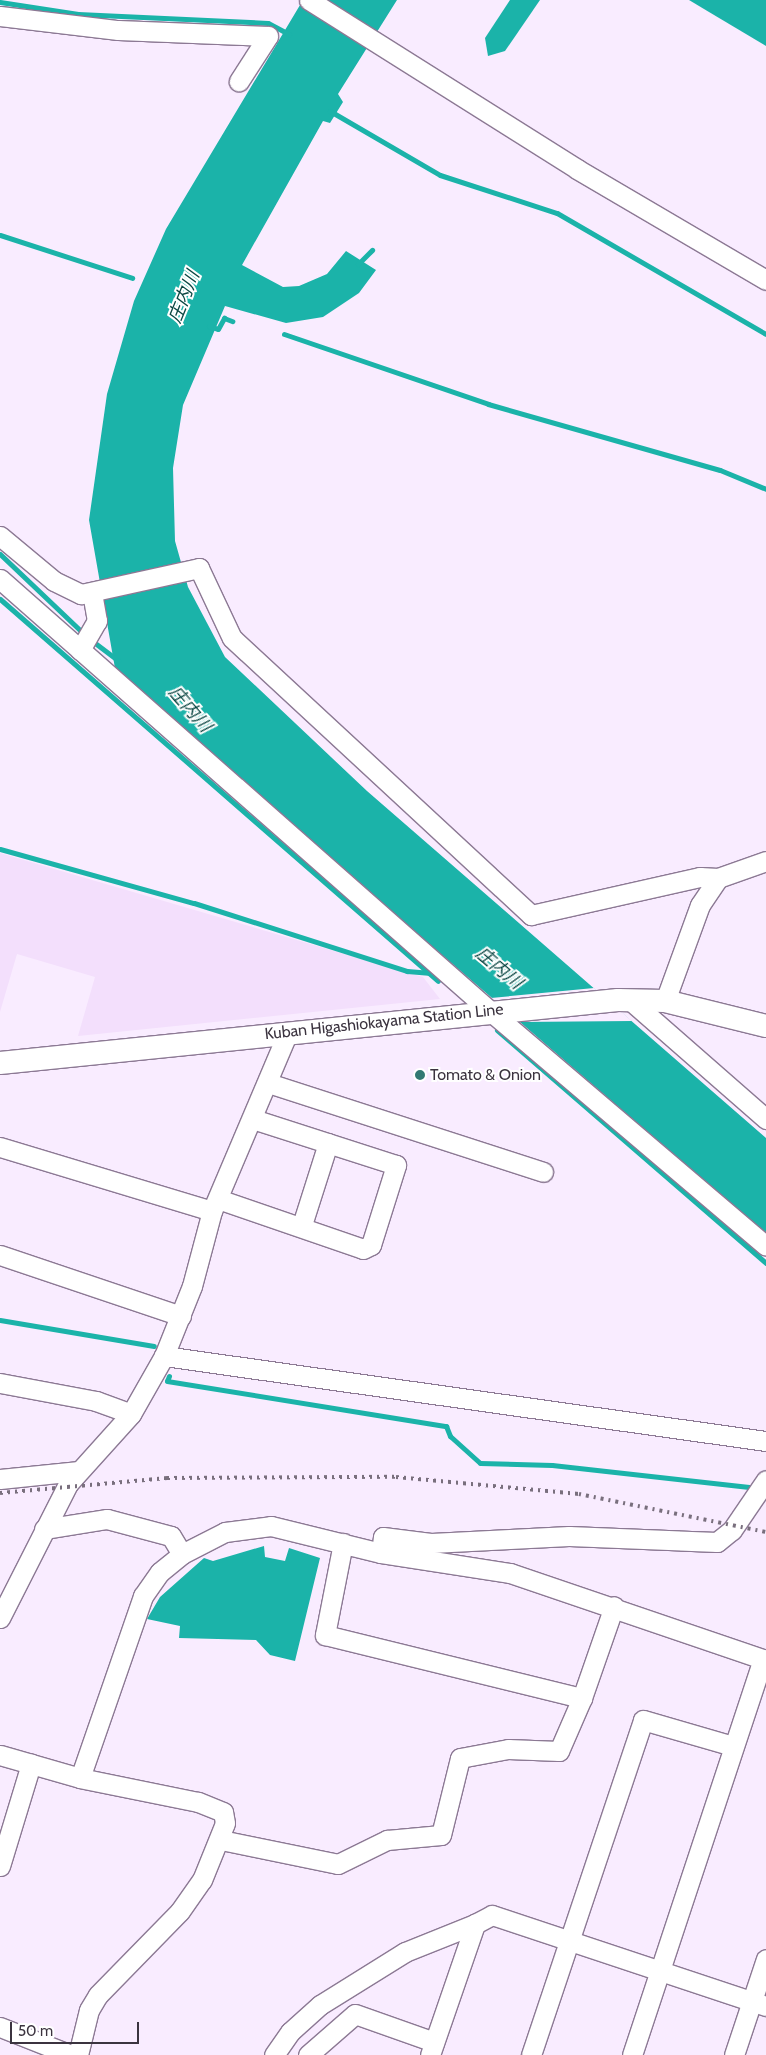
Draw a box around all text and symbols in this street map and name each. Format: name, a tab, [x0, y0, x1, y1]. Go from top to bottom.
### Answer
water label: 庄内川	[164, 268, 204, 326]
water label: 庄内川	[164, 682, 216, 736]
water label: 庄内川	[471, 942, 527, 994]
street label: Kuban Higashiokayama Station Line	[264, 1000, 504, 1044]
place label: Tomato & Onion	[430, 1065, 541, 1085]
marker: Tomato & Onion	[414, 1069, 426, 1081]
scale bar	[12, 2012, 141, 2044]
text: 50 m	[18, 2022, 53, 2040]

